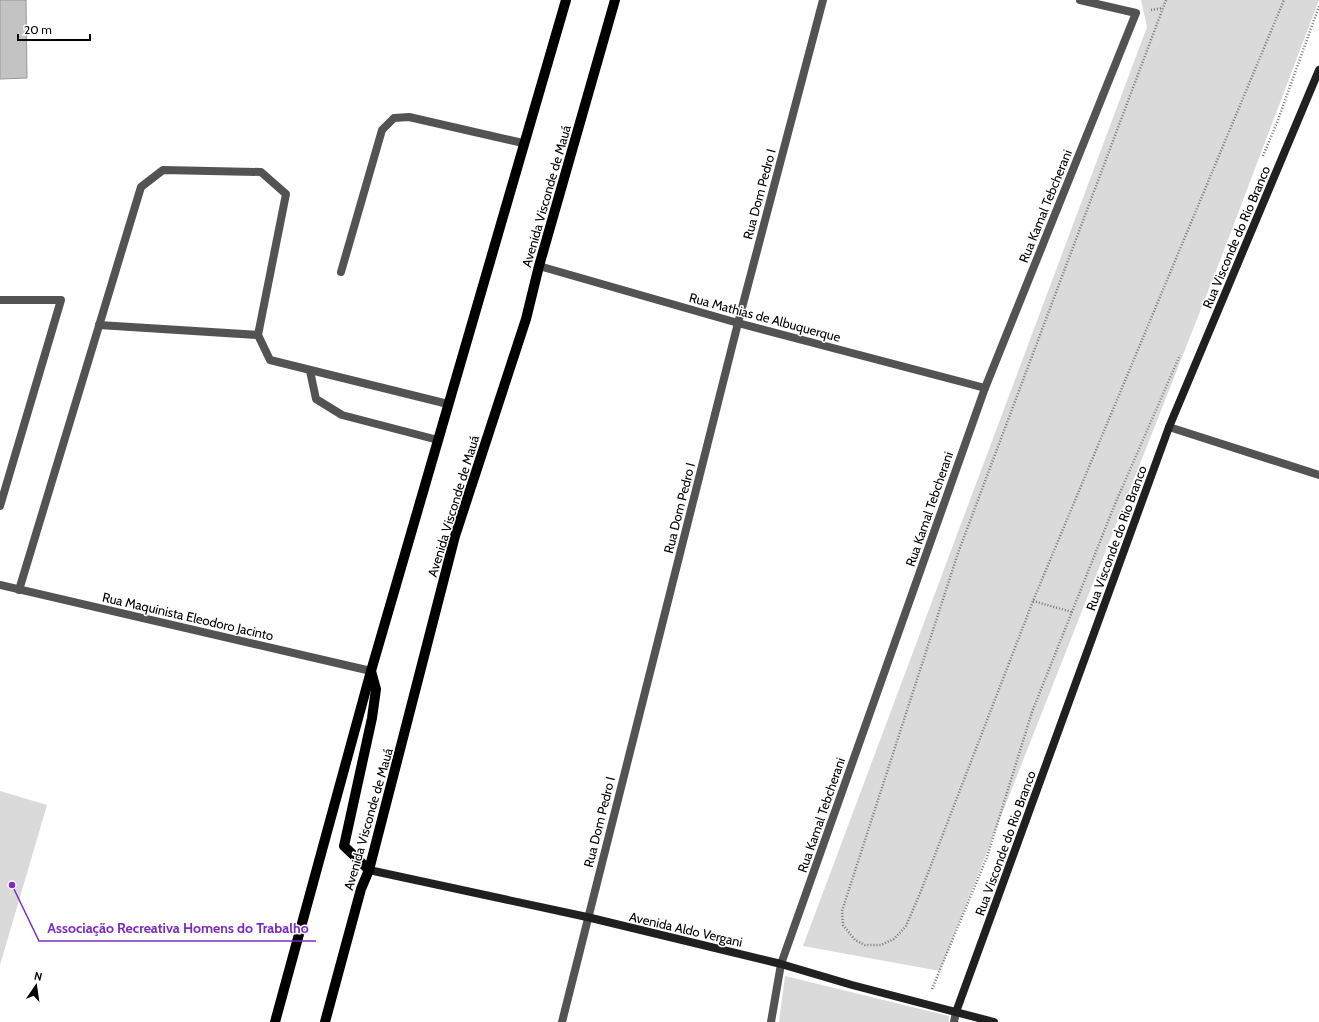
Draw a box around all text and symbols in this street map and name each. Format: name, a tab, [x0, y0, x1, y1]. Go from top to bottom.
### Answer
scale bar	[18, 16, 90, 42]
text: 20 m	[24, 22, 52, 37]
street label: Avenida Visconde de Mauá	[518, 122, 574, 269]
street label: Rua Dom Pedro I	[739, 147, 779, 241]
street label: Rua Kamal Tebcherani	[1015, 147, 1075, 265]
street label: Rua Visconde do Rio Branco	[1199, 163, 1273, 311]
street label: Rua Mathias de Albuquerque	[688, 289, 843, 345]
street label: Avenida Visconde de Mauá	[424, 433, 482, 579]
street label: Rua Kamal Tebcherani	[902, 449, 956, 569]
street label: Rua Dom Pedro I	[660, 461, 698, 555]
street label: Rua Visconde do Rio Branco	[1082, 463, 1150, 613]
street label: Rua Maquinista Eleodoro Jacinto	[101, 588, 275, 644]
street label: Avenida Visconde de Mauá	[340, 745, 396, 892]
street label: Rua Kamal Tebcherani	[794, 755, 848, 875]
street label: Rua Visconde do Rio Branco	[971, 768, 1039, 918]
street label: Rua Dom Pedro I	[580, 775, 618, 869]
street label: Avenida Aldo Vergani	[628, 908, 744, 950]
callout: Associação Recreativa Homens do Trabalho	[39, 915, 316, 941]
text: Associação Recreativa Homens do Trabalho	[47, 919, 309, 937]
north arrow	[16, 966, 56, 1006]
text: N	[33, 969, 44, 984]

